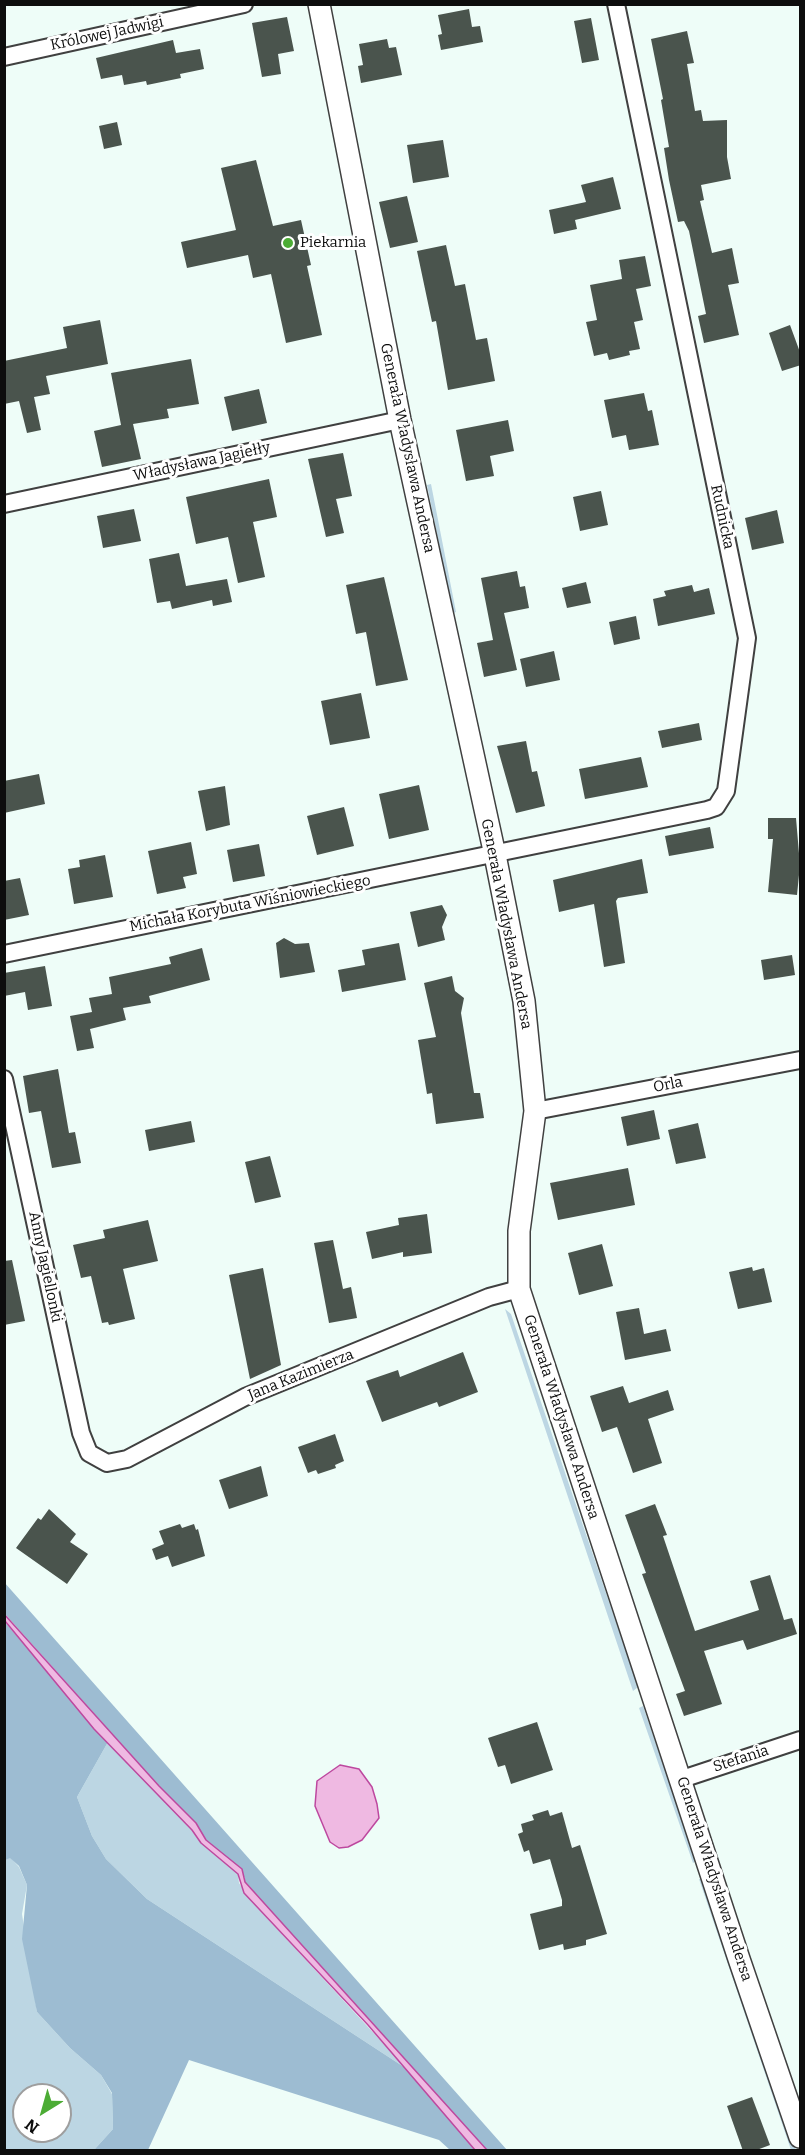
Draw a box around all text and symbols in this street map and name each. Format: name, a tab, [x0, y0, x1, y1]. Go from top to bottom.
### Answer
street label: Królowej Jadwigi	[49, 13, 165, 55]
place label: Piekarnia	[300, 234, 366, 252]
marker: Piekarnia	[281, 236, 295, 250]
street label: Generała Władysława Andersa	[376, 341, 438, 555]
street label: Władysława Jagiełły	[132, 439, 272, 485]
street label: Rudnicka	[706, 483, 738, 551]
street label: Generała Władysława Andersa	[477, 817, 535, 1031]
street label: Michała Korybuta Wiśniowieckiego	[128, 872, 372, 936]
street label: Orla	[652, 1073, 684, 1097]
street label: Anny Jagiellonki	[24, 1210, 66, 1324]
street label: Generała Władysława Andersa	[519, 1312, 603, 1522]
street label: Jana Kazimierza	[245, 1346, 357, 1404]
street label: Stefania	[711, 1742, 771, 1776]
street label: Generała Władysława Andersa	[672, 1774, 756, 1984]
north arrow	[12, 2083, 72, 2143]
text: N	[21, 2115, 43, 2137]

